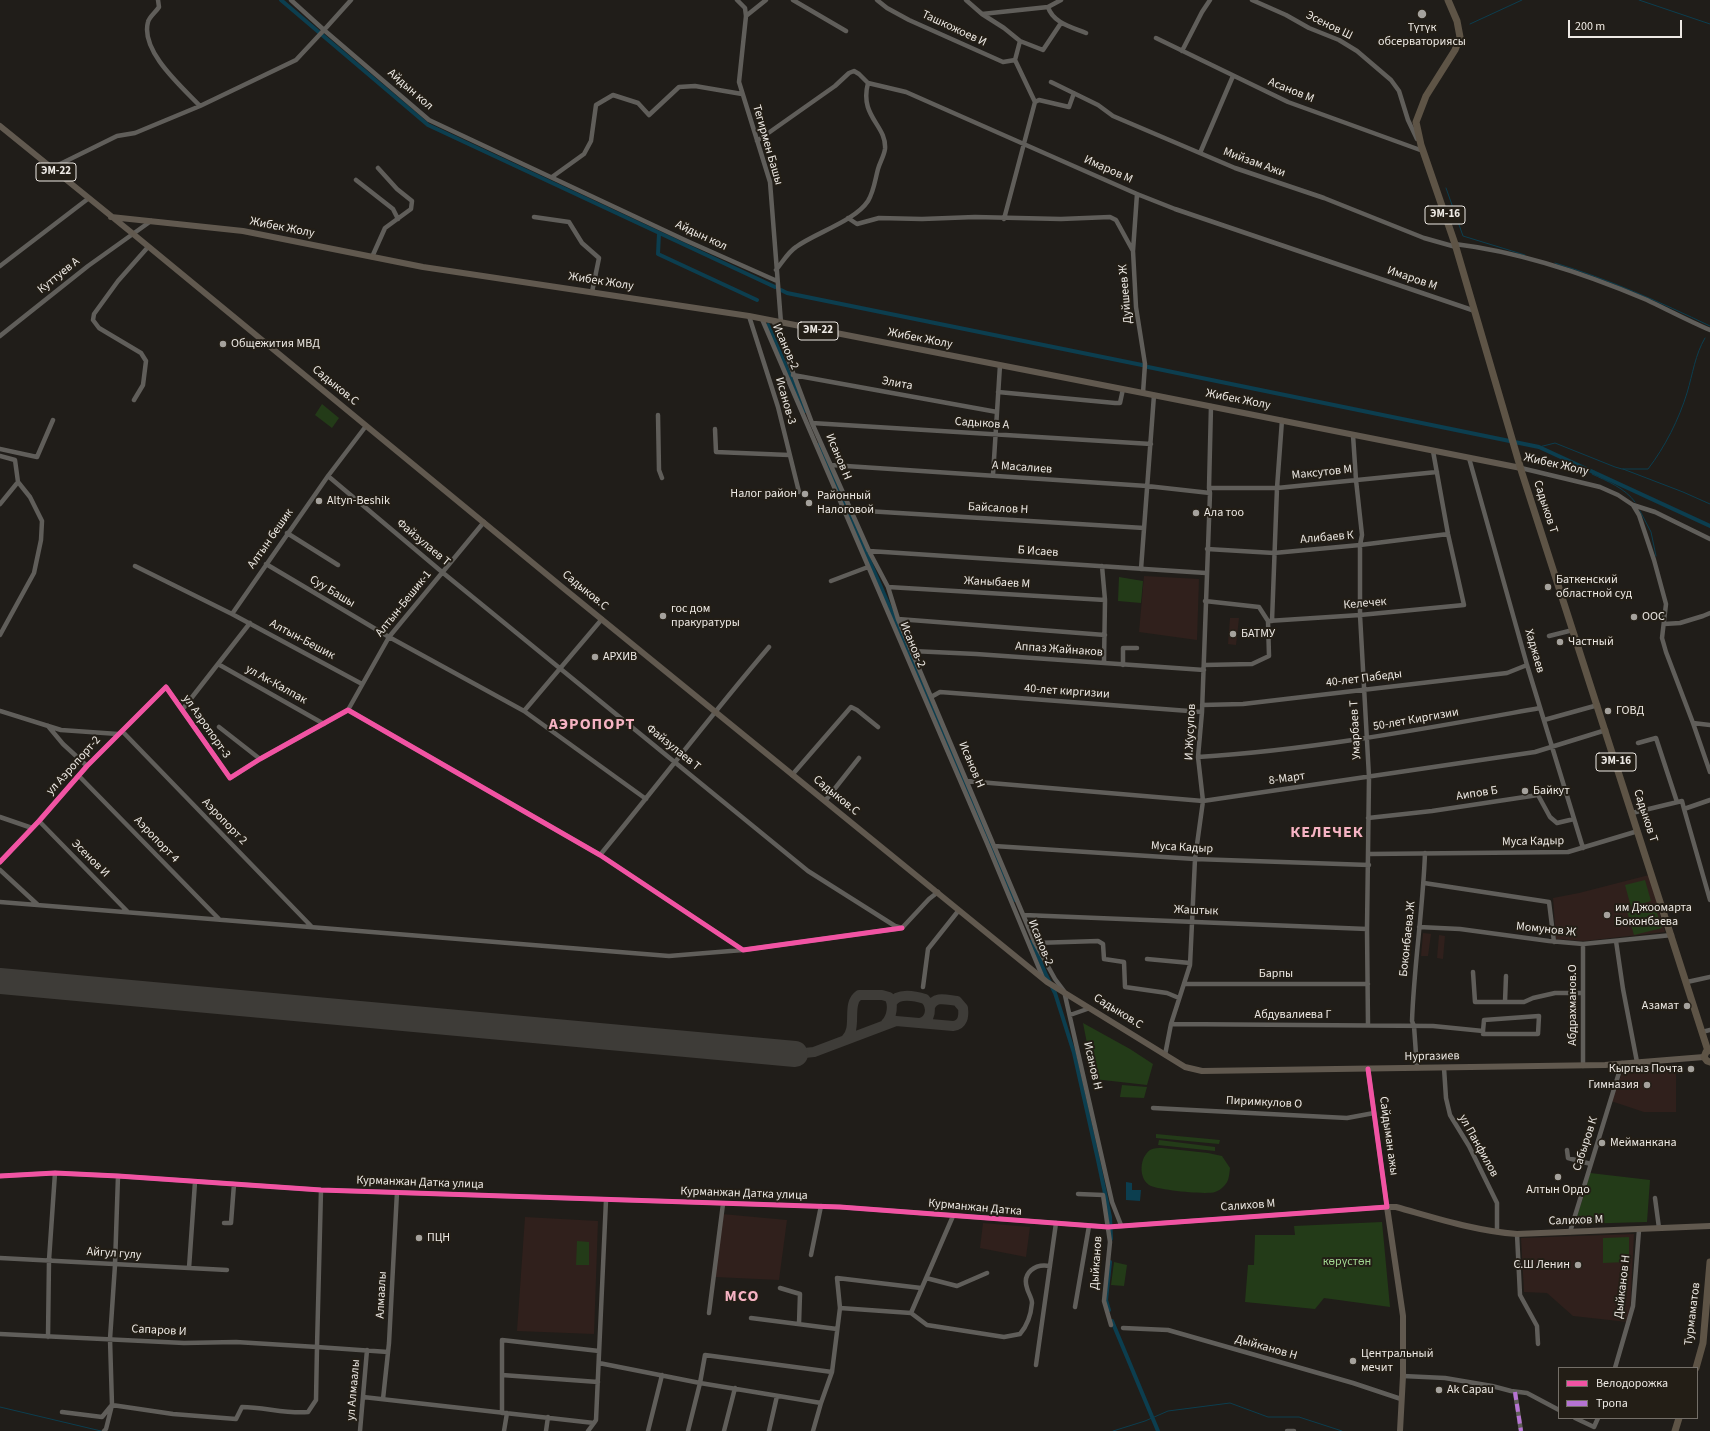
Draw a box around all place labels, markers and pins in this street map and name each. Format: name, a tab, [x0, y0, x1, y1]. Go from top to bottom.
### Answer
marker: Түтүк обсерваториясы	[1416, 8, 1428, 20]
place label: Түтүк обсерваториясы	[1378, 21, 1466, 49]
place label: Общежития МВД	[231, 337, 320, 351]
marker: Общежития МВД	[218, 339, 228, 349]
place label: Налог район	[730, 487, 797, 501]
marker: Налог район	[800, 489, 810, 499]
place label: Районный Налоговой	[817, 489, 874, 517]
place label: Altyn-Beshik	[327, 494, 390, 508]
marker: Altyn-Beshik	[314, 496, 324, 506]
marker: Районный Налоговой	[804, 498, 814, 508]
place label: Ала тоо	[1204, 506, 1244, 520]
marker: Ала тоо	[1191, 508, 1201, 518]
place label: Баткенский областной суд	[1556, 573, 1632, 601]
marker: Баткенский областной суд	[1543, 582, 1553, 592]
place label: гос дом пракуратуры	[671, 602, 740, 630]
place label: ООС	[1642, 610, 1665, 624]
marker: гос дом пракуратуры	[658, 611, 668, 621]
marker: ООС	[1629, 612, 1639, 622]
place label: БАТМУ	[1241, 627, 1275, 641]
marker: БАТМУ	[1228, 629, 1238, 639]
place label: Частный	[1568, 635, 1614, 649]
marker: Частный	[1555, 637, 1565, 647]
place label: АРХИВ	[603, 650, 637, 664]
marker: АРХИВ	[590, 652, 600, 662]
place label: ГОВД	[1616, 704, 1644, 718]
marker: ГОВД	[1603, 706, 1613, 716]
place label: Байкут	[1533, 784, 1570, 798]
marker: Байкут	[1520, 786, 1530, 796]
place label: им Джоомарта Боконбаева	[1615, 901, 1692, 929]
marker: им Джоомарта Боконбаева	[1602, 910, 1612, 920]
place label: Азамат	[1642, 999, 1679, 1013]
marker: Азамат	[1682, 1001, 1692, 1011]
place label: Кыргыз Почта	[1609, 1062, 1683, 1076]
marker: Кыргыз Почта	[1686, 1064, 1696, 1074]
place label: Гимназия	[1588, 1078, 1639, 1092]
marker: Гимназия	[1642, 1080, 1652, 1090]
place label: Мейманкана	[1610, 1136, 1677, 1150]
marker: Мейманкана	[1597, 1138, 1607, 1148]
marker: Алтын Ордо	[1553, 1172, 1563, 1182]
place label: Алтын Ордо	[1526, 1183, 1590, 1197]
place label: ПЦН	[427, 1231, 450, 1245]
marker: ПЦН	[414, 1233, 424, 1243]
place label: С.Ш Ленин	[1513, 1258, 1570, 1272]
marker: С.Ш Ленин	[1573, 1260, 1583, 1270]
place label: Центральный мечит	[1361, 1347, 1433, 1375]
marker: Центральный мечит	[1348, 1356, 1358, 1366]
place label: Ak Capau	[1447, 1383, 1494, 1397]
marker: Ak Capau	[1434, 1385, 1444, 1395]

